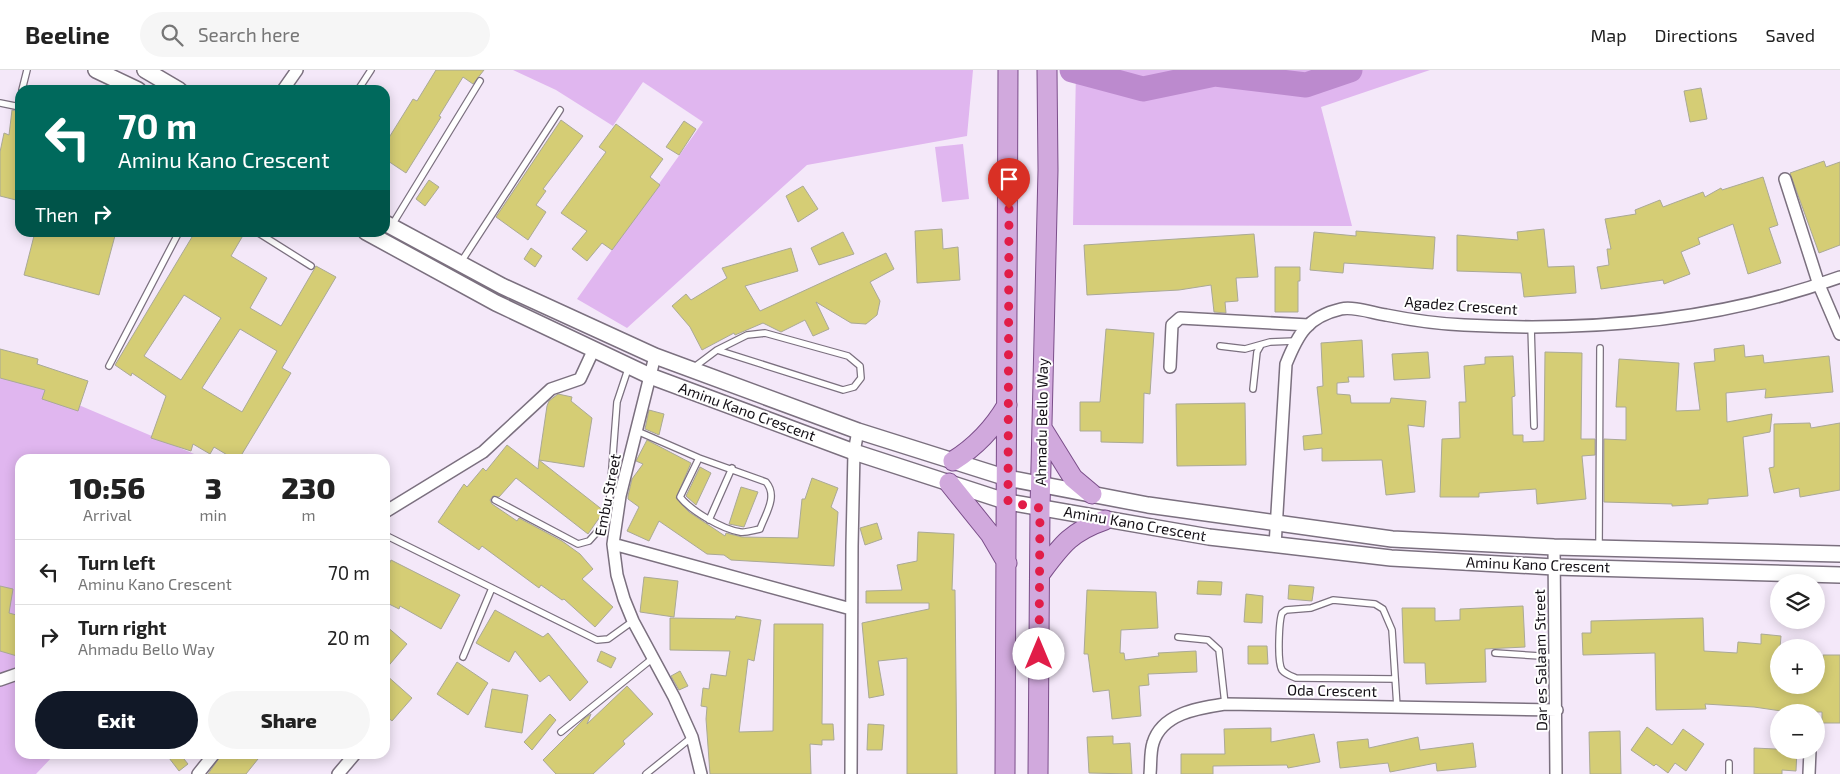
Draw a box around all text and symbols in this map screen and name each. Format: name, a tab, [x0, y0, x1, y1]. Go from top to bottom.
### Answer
search box	[140, 12, 490, 57]
text: Beeline	[25, 20, 110, 49]
icon: search	[158, 21, 186, 49]
text: Search here	[198, 23, 300, 46]
text: Map	[1590, 24, 1627, 46]
text: Directions	[1655, 24, 1738, 46]
text: Saved	[1766, 24, 1815, 46]
text: 70 m	[118, 104, 197, 146]
icon: left	[35, 105, 100, 170]
text: Aminu Kano Crescent	[118, 146, 330, 172]
pin	[988, 158, 1030, 209]
icon: arrive	[995, 165, 1023, 193]
icon: right	[88, 200, 116, 228]
text: Then	[35, 203, 78, 226]
street label: Agadez Crescent	[1404, 292, 1518, 318]
street label: Ahmadu Bello Way	[1031, 358, 1051, 486]
street label: Aminu Kano Crescent	[676, 378, 818, 444]
street label: Embu Street	[590, 452, 624, 538]
text: 10:56	[69, 469, 145, 505]
text: 3	[205, 469, 222, 505]
text: 230	[281, 469, 336, 505]
street label: Aminu Kano Crescent	[1063, 502, 1208, 544]
text: Arrival	[83, 505, 132, 524]
text: min	[200, 505, 227, 524]
text: m	[301, 505, 315, 524]
text: Turn left	[78, 551, 155, 574]
street label: Aminu Kano Crescent	[1466, 552, 1611, 576]
icon: left	[35, 558, 63, 586]
text: 70 m	[328, 561, 370, 584]
text: Aminu Kano Crescent	[78, 574, 232, 593]
map controls	[1770, 574, 1825, 759]
button: layers	[1770, 574, 1825, 629]
street label: Dar es Salaam Street	[1530, 589, 1550, 731]
text: Turn right	[78, 616, 166, 639]
icon: right	[35, 623, 63, 651]
text: 20 m	[327, 626, 370, 649]
position arrow	[1012, 627, 1064, 679]
text: Ahmadu Bello Way	[78, 639, 215, 658]
button: +	[1770, 639, 1825, 694]
street label: Oda Crescent	[1287, 680, 1377, 700]
button: Exit	[35, 691, 198, 749]
button: Share	[208, 691, 370, 749]
button: −	[1770, 704, 1825, 759]

